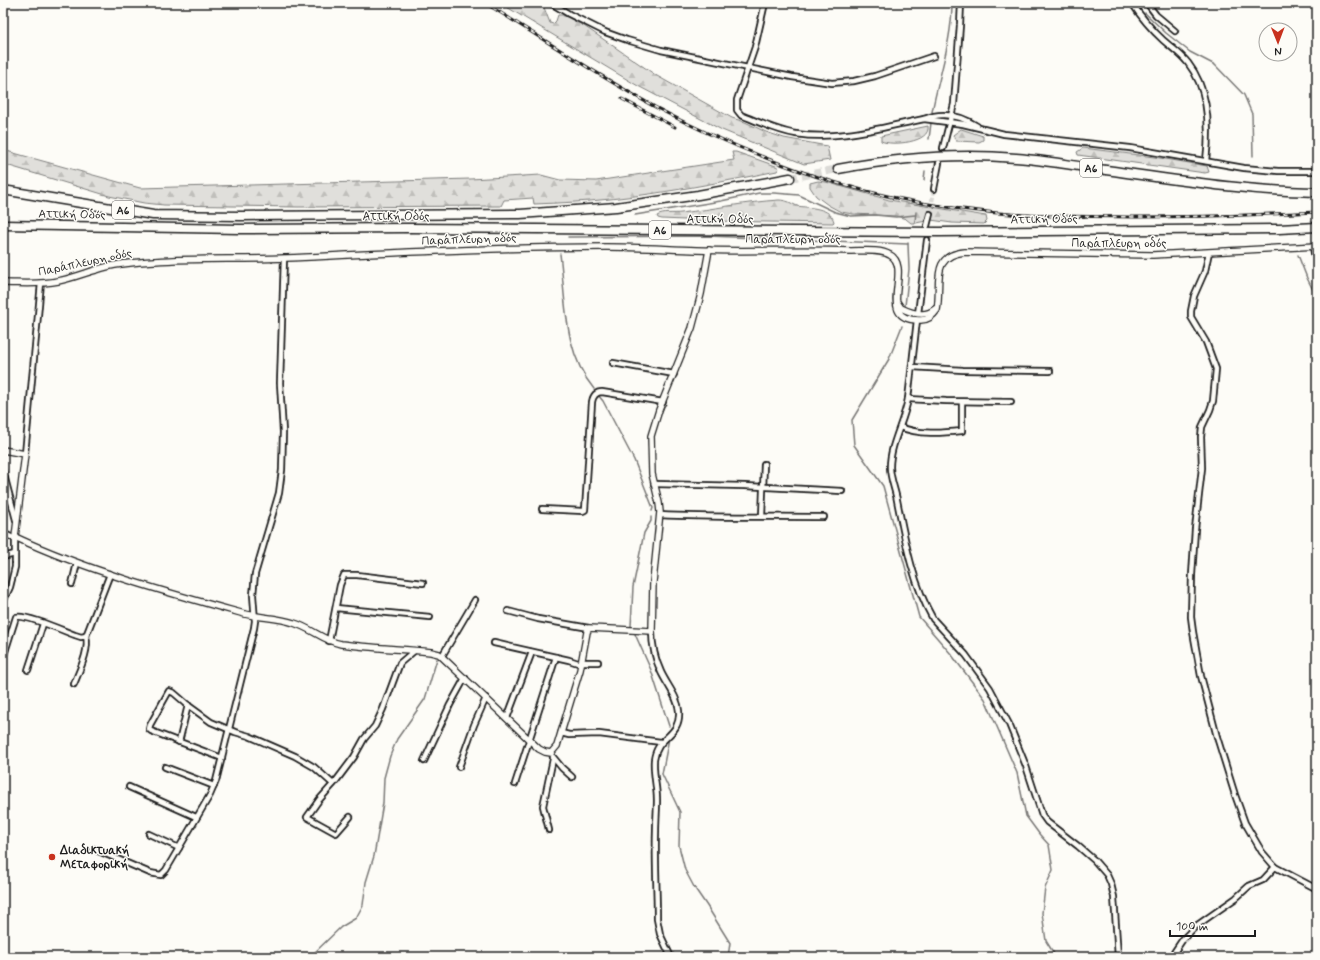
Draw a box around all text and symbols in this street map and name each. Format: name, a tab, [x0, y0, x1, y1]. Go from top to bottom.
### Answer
north arrow	[1258, 22, 1298, 62]
text: N	[1274, 44, 1282, 58]
road number: Α6	[1080, 159, 1102, 177]
road number: Α6	[112, 201, 134, 219]
street label: Αττική Οδός	[38, 206, 106, 224]
street label: Αττική Οδός	[362, 209, 430, 225]
street label: Αττική Οδός	[1010, 211, 1078, 229]
street label: Αττική Οδός	[686, 212, 754, 228]
road number: Α6	[649, 221, 671, 239]
street label: Παράπλευρη οδός	[421, 230, 517, 250]
street label: Παράπλευρη οδός	[745, 232, 841, 248]
street label: Παράπλευρη οδός	[1071, 236, 1167, 252]
street label: Παράπλευρη οδός	[37, 245, 133, 281]
place label: Διαδικτυακή Μεταφορική	[59, 843, 130, 873]
marker: Διαδικτυακή Μεταφορική	[47, 852, 57, 862]
scale bar	[1170, 912, 1255, 938]
text: 100 m	[1176, 919, 1208, 935]

